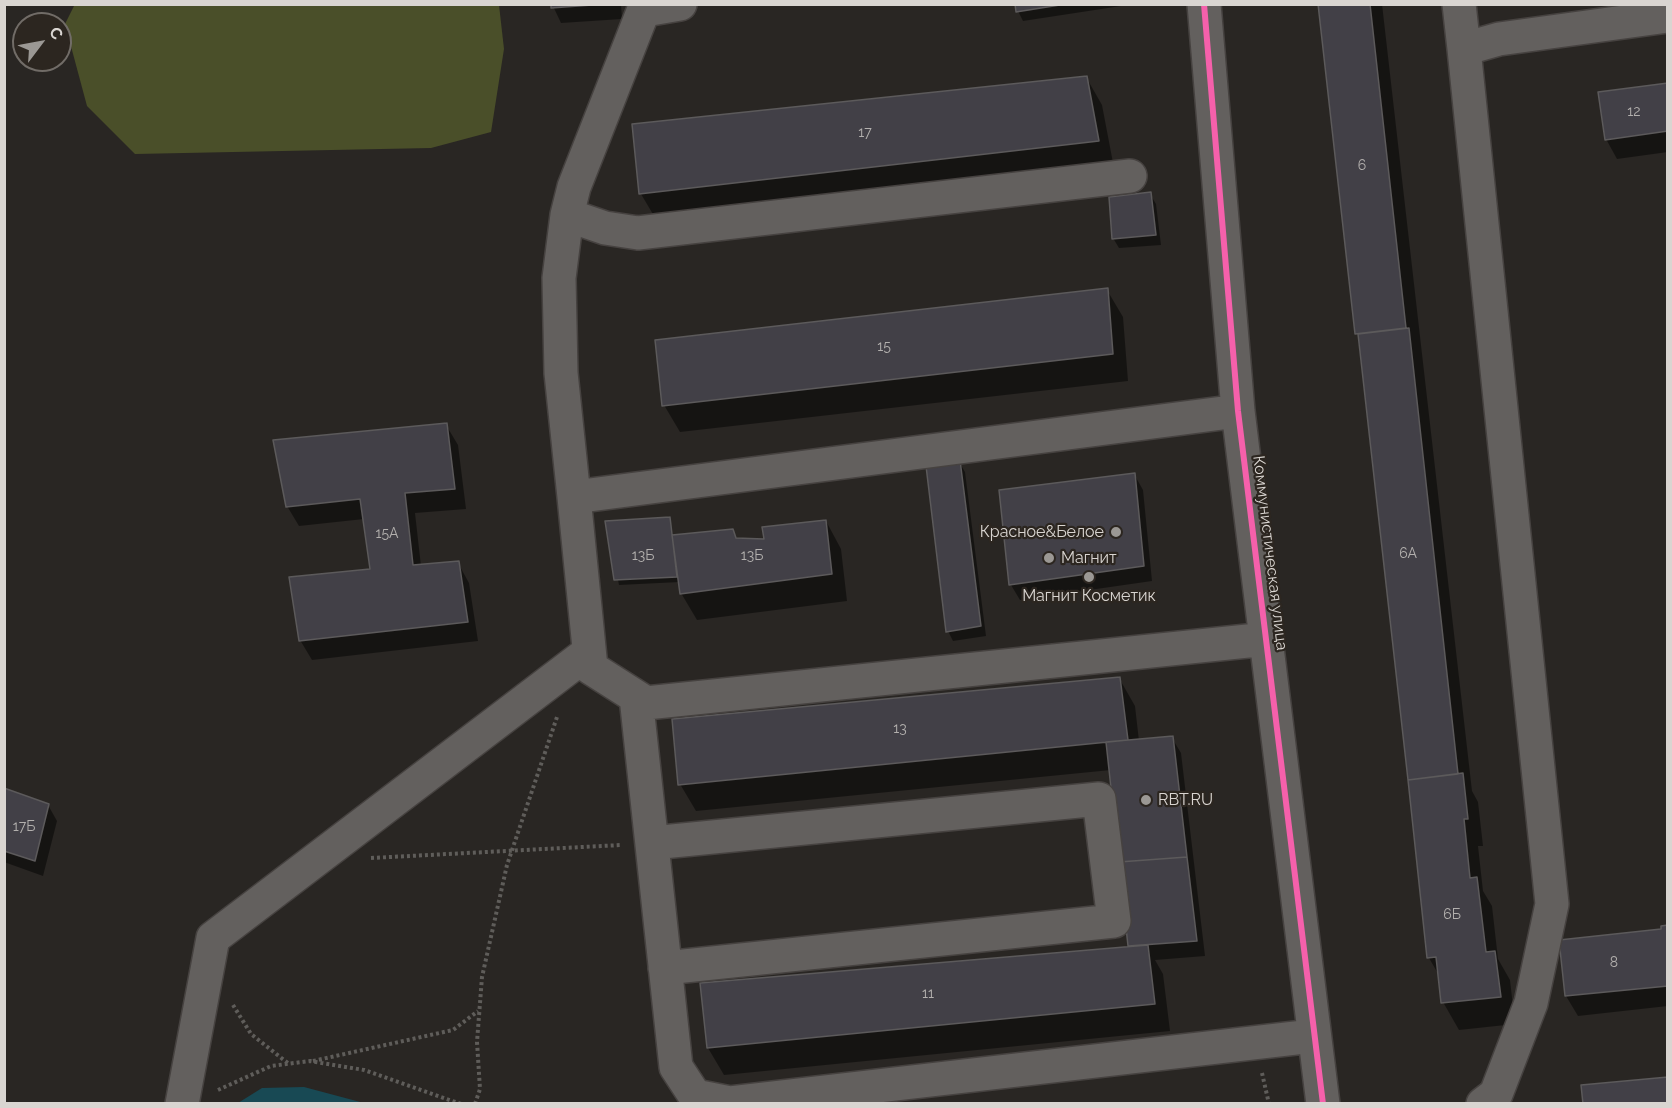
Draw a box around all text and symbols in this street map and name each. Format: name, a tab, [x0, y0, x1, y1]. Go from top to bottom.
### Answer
north arrow	[12, 12, 72, 72]
text: С	[45, 24, 67, 43]
house number: 12	[1627, 104, 1641, 120]
house number: 17	[858, 125, 872, 141]
house number: 6	[1358, 158, 1366, 174]
house number: 15	[877, 339, 891, 355]
street label: Коммунистическая улица	[1249, 455, 1291, 651]
place label: Красное&Белое	[980, 522, 1104, 542]
marker: Красное&Белое	[1109, 525, 1123, 539]
house number: 15А	[375, 526, 399, 542]
house number: 6А	[1399, 546, 1417, 562]
house number: 13Б	[632, 548, 654, 564]
house number: 13Б	[741, 548, 763, 564]
place label: Магнит	[1061, 548, 1117, 568]
marker: Магнит	[1042, 551, 1056, 565]
marker: Магнит Косметик	[1082, 570, 1096, 584]
place label: Магнит Косметик	[1022, 586, 1156, 606]
house number: 13	[893, 721, 907, 737]
place label: RBT.RU	[1158, 790, 1213, 810]
marker: RBT.RU	[1139, 793, 1153, 807]
house number: 17Б	[13, 819, 35, 835]
house number: 6Б	[1443, 907, 1461, 923]
house number: 8	[1610, 955, 1618, 971]
house number: 11	[922, 986, 934, 1002]

